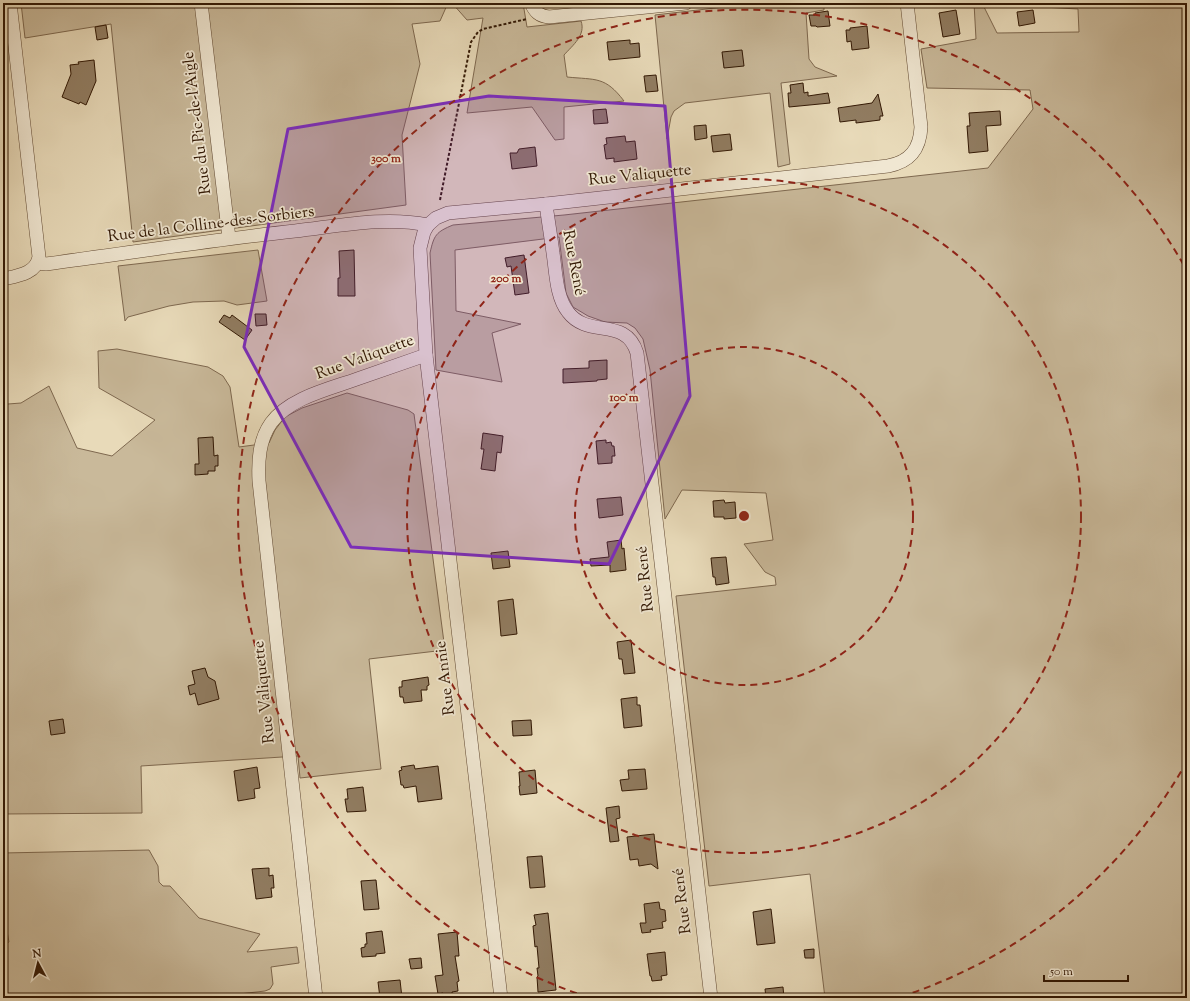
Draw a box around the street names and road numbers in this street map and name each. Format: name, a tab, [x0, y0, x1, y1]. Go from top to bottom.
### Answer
street label: Rue du Pic-de-l'Aigle	[178, 50, 218, 196]
street label: Rue Valiquette	[588, 159, 692, 193]
street label: Rue de la Colline-des-Sorbiers	[106, 201, 316, 249]
street label: Rue René	[555, 228, 591, 298]
street label: Rue Valiquette	[313, 330, 417, 386]
street label: Rue René	[631, 545, 661, 613]
street label: Rue Annie	[430, 639, 462, 717]
street label: Rue Valiquette	[248, 640, 282, 744]
street label: Rue René	[668, 867, 698, 935]

